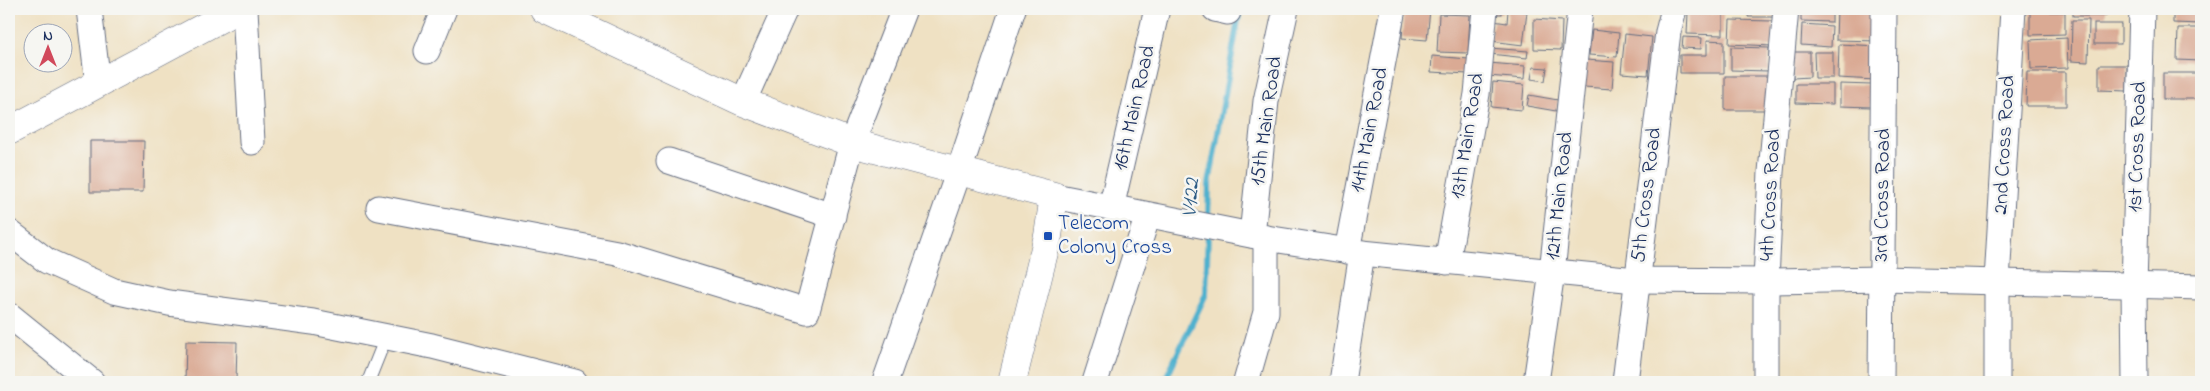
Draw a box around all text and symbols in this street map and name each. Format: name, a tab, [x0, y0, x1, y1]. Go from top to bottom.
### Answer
north arrow	[22, 22, 72, 72]
text: N	[43, 26, 53, 47]
street label: 16th Main Road	[1106, 42, 1164, 173]
street label: 15th Main Road	[1243, 54, 1291, 188]
street label: 14th Main Road	[1343, 65, 1397, 195]
street label: 13th Main Road	[1443, 71, 1493, 201]
street label: 2nd Cross Road	[1986, 75, 2024, 215]
street label: 1st Cross Road	[2121, 81, 2155, 213]
street label: 5th Cross Road	[1624, 126, 1670, 264]
street label: 4th Cross Road	[1753, 128, 1789, 262]
street label: 3rd Cross Road	[1867, 128, 1899, 262]
street label: 12th Main Road	[1538, 130, 1582, 261]
water label: V122	[1175, 176, 1209, 219]
place label: Telecom Colony Cross	[1058, 209, 1172, 265]
marker: Telecom Colony Cross	[1042, 230, 1054, 242]

